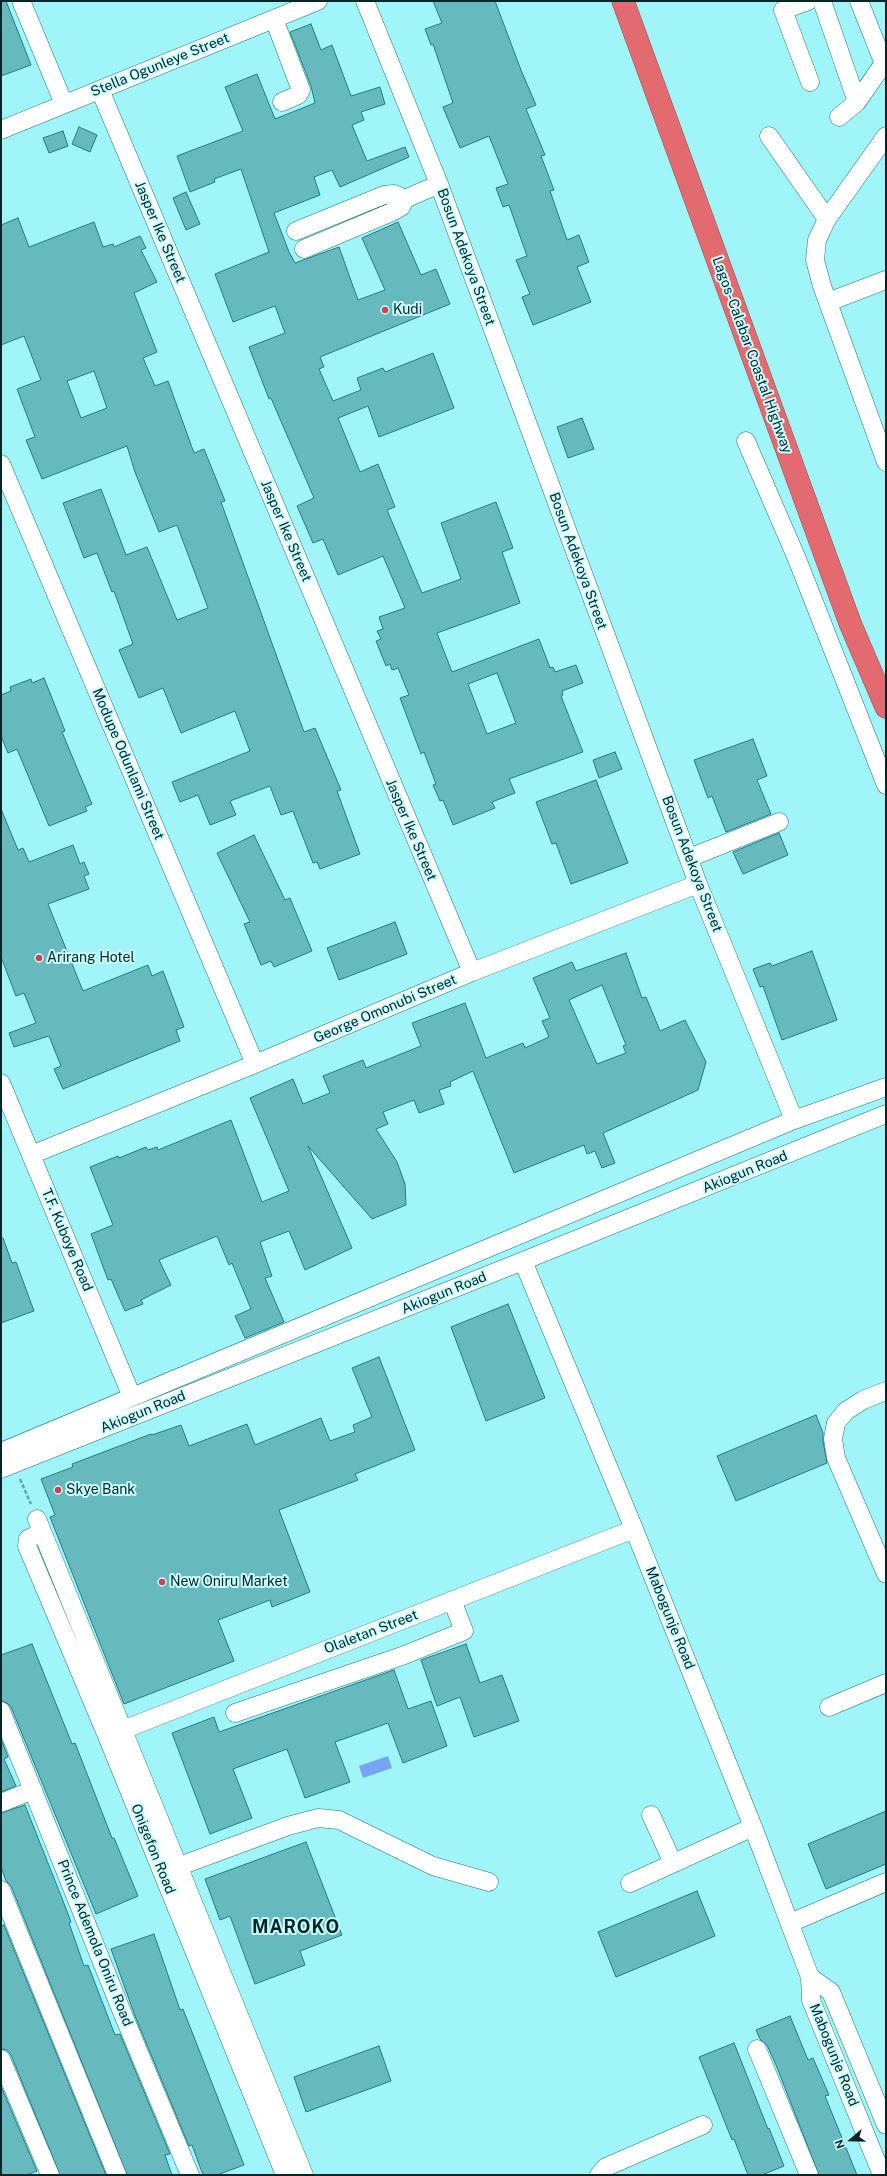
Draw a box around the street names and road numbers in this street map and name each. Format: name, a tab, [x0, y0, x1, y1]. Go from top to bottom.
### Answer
street label: Stella Ogunleye Street	[88, 30, 232, 100]
street label: Jasper Ike Street	[131, 179, 189, 285]
street label: Bosun Adekoya Street	[433, 186, 499, 328]
street label: Lagos-Calabar Coastal Highway	[709, 254, 795, 456]
street label: Jasper Ike Street	[257, 478, 315, 584]
street label: Bosun Adekoya Street	[545, 490, 611, 632]
street label: Modupe Odunlami Street	[88, 686, 168, 842]
street label: Jasper Ike Street	[382, 777, 440, 883]
street label: Bosun Adekoya Street	[658, 793, 726, 935]
street label: George Omonubi Street	[311, 971, 459, 1047]
street label: Akiogun Road	[700, 1147, 790, 1197]
street label: T.F. Kuboye Road	[38, 1186, 96, 1294]
street label: Akiogun Road	[399, 1268, 489, 1318]
street label: Akiogun Road	[98, 1387, 188, 1437]
street label: Mabogunje Road	[642, 1564, 698, 1672]
street label: Olaletan Street	[322, 1606, 420, 1658]
street label: Onigefon Road	[127, 1801, 179, 1897]
street label: Prince Ademola Oniru Road	[54, 1857, 136, 2029]
street label: Mabogunje Road	[806, 2001, 862, 2109]

